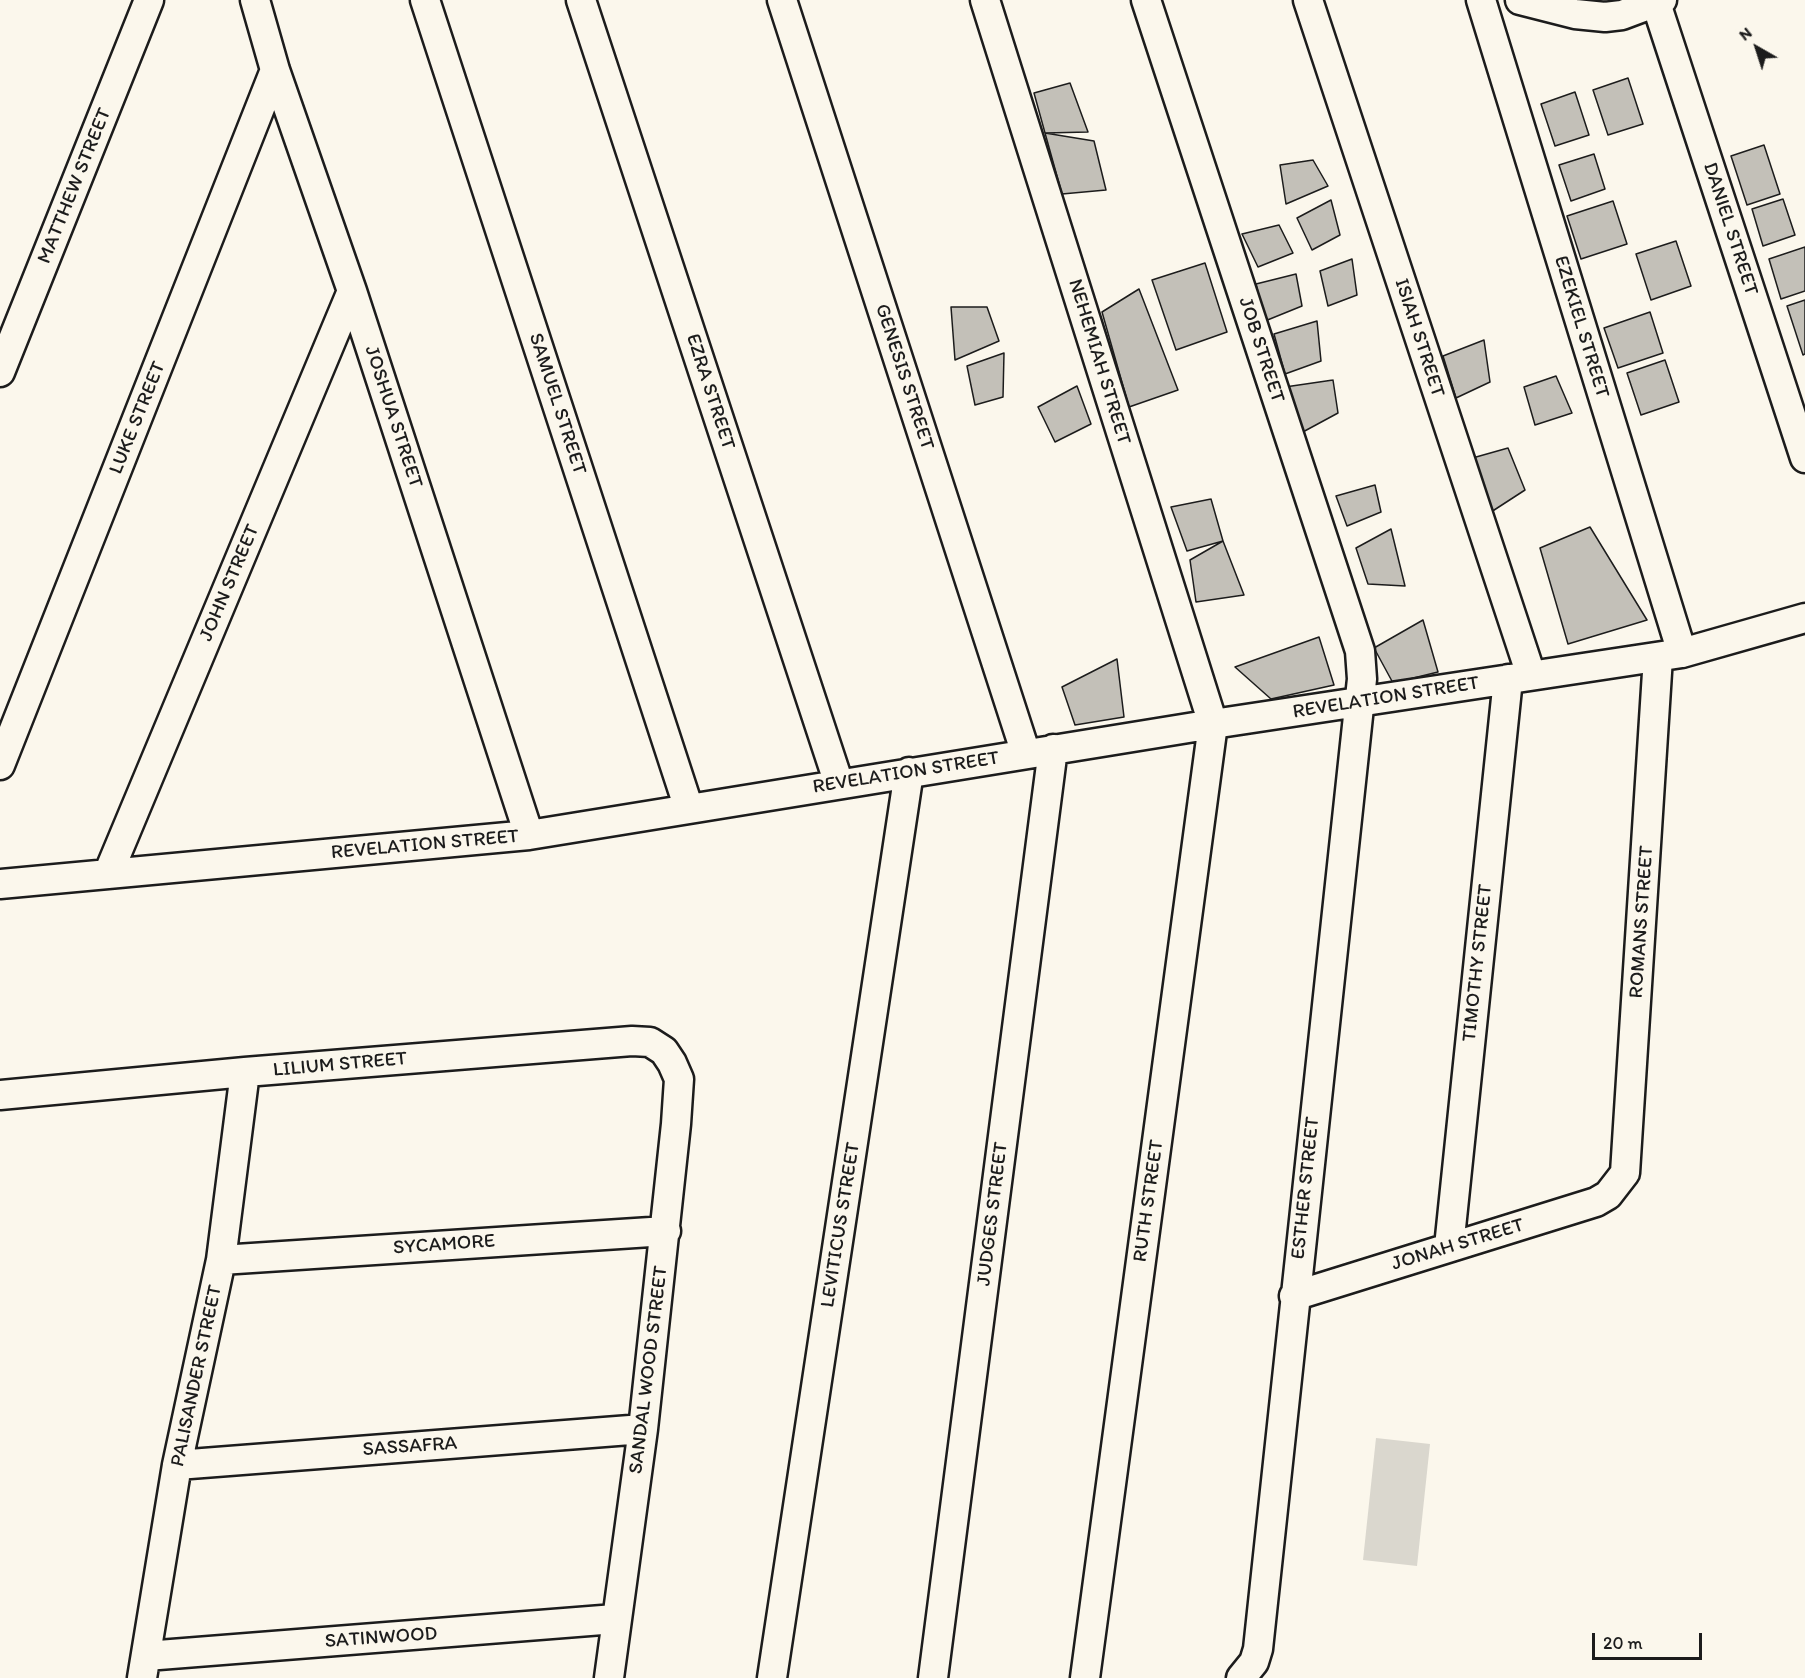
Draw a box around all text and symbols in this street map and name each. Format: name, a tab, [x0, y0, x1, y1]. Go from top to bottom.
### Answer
north arrow	[1727, 18, 1787, 78]
text: N	[1735, 23, 1756, 44]
street label: MATTHEW STREET	[33, 105, 117, 267]
street label: DANIEL STREET	[1697, 159, 1763, 299]
street label: EZEKIEL STREET	[1548, 253, 1614, 401]
street label: NEHEMIAH STREET	[1062, 276, 1136, 448]
street label: ISIAH STREET	[1389, 276, 1449, 400]
street label: JOB STREET	[1233, 294, 1289, 406]
street label: GENESIS STREET	[869, 301, 939, 453]
street label: SAMUEL STREET	[523, 330, 591, 478]
street label: EZRA STREET	[680, 331, 740, 453]
street label: JOSHUA STREET	[359, 343, 427, 491]
street label: LUKE STREET	[105, 358, 171, 478]
street label: JOHN STREET	[195, 521, 265, 645]
street label: REVELATION STREET	[1291, 671, 1481, 725]
street label: REVELATION STREET	[811, 746, 1001, 800]
street label: REVELATION STREET	[330, 825, 520, 865]
street label: ROMANS STREET	[1625, 845, 1659, 999]
street label: TIMOTHY STREET	[1458, 883, 1498, 1043]
street label: LILIUM STREET	[272, 1047, 408, 1083]
street label: ESTHER STREET	[1287, 1115, 1325, 1261]
street label: RUTH STREET	[1129, 1138, 1169, 1264]
street label: LEVITICUS STREET	[816, 1141, 866, 1309]
street label: JUDGES STREET	[972, 1141, 1014, 1287]
street label: JONAH STREET	[1389, 1213, 1527, 1277]
street label: SYCAMORE	[392, 1229, 496, 1261]
street label: SANDAL WOOD STREET	[624, 1265, 674, 1475]
street label: PALISANDER STREET	[166, 1283, 228, 1469]
street label: SASSAFRA	[362, 1432, 458, 1462]
scale bar	[1595, 1621, 1704, 1659]
street label: SATINWOOD	[324, 1622, 438, 1654]
text: 20 m	[1603, 1632, 1643, 1654]

